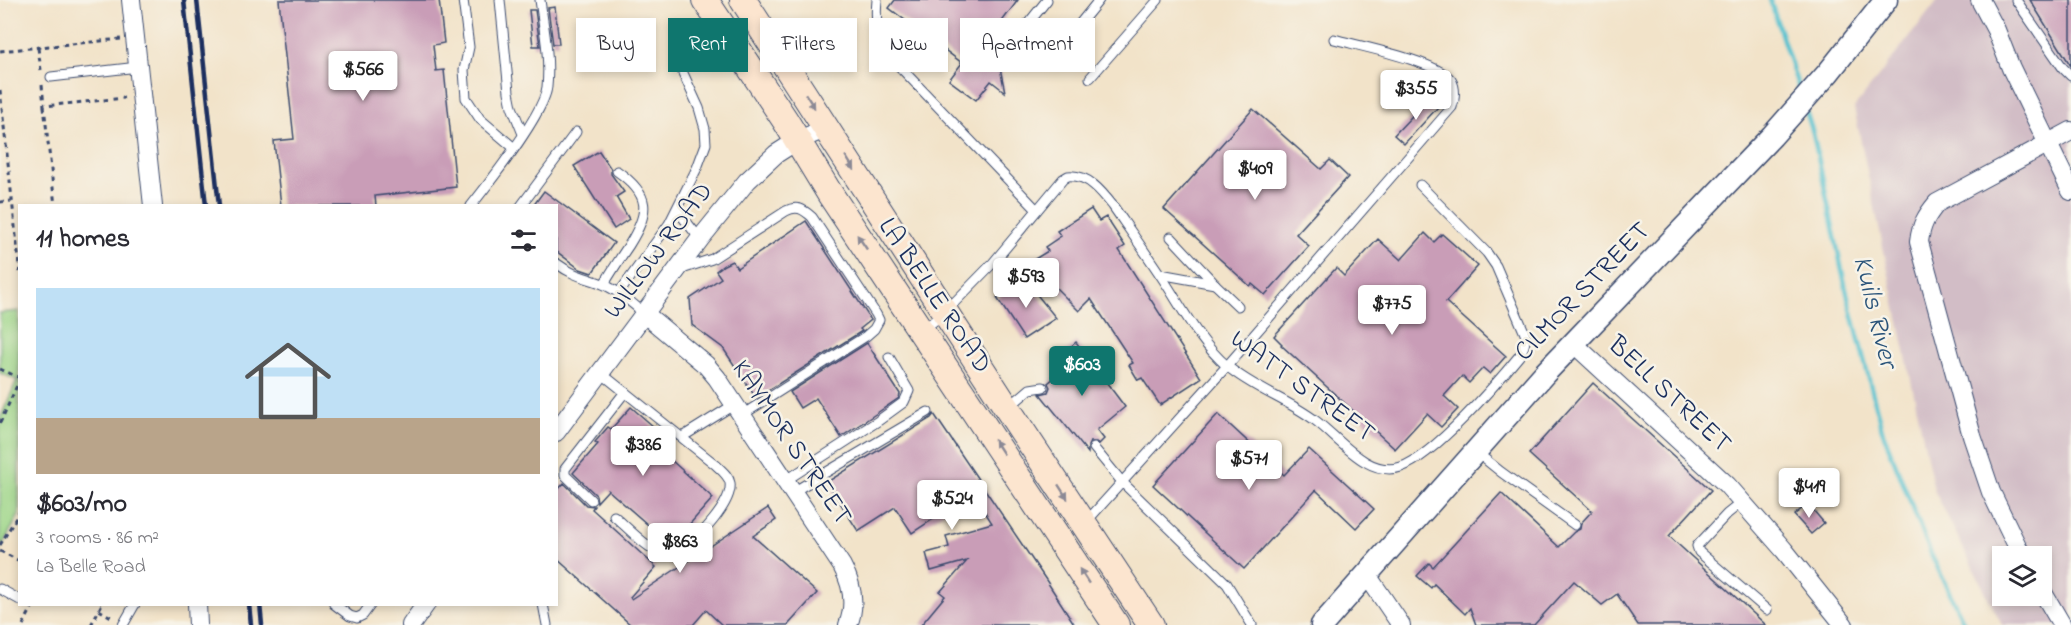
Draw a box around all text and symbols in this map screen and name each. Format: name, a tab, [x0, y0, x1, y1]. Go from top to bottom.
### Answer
chip: Buy	[576, 18, 656, 72]
chip: Rent	[668, 18, 748, 72]
chip: Filters	[760, 18, 857, 72]
chip: New	[869, 18, 948, 72]
chip: Apartment	[960, 18, 1095, 72]
pin: $566	[327, 51, 399, 102]
text: $566	[342, 56, 384, 85]
pin: $355	[1380, 70, 1452, 121]
text: $355	[1394, 75, 1438, 104]
one-way arrow	[804, 93, 816, 109]
pin: $409	[1219, 150, 1291, 201]
one-way arrow	[844, 155, 855, 171]
text: $409	[1238, 155, 1273, 184]
street label: WILLOW ROAD	[595, 175, 723, 327]
street label: LA BELLE ROAD	[867, 210, 1001, 382]
street label: CILMOR STREET	[1506, 213, 1660, 371]
text: 11 homes	[36, 221, 130, 259]
icon: filters	[507, 224, 540, 257]
one-way arrow	[857, 234, 868, 250]
water label: Kuils River	[1840, 252, 1908, 375]
pin: $593	[990, 258, 1062, 309]
text: $593	[1007, 263, 1045, 292]
pin: $775	[1356, 285, 1428, 336]
text: $775	[1372, 290, 1412, 319]
street label: WATT STREET	[1221, 321, 1383, 453]
street label: BELL STREET	[1597, 326, 1740, 463]
icon: home	[234, 327, 342, 435]
pin: $603	[1046, 346, 1118, 397]
text: $603	[1063, 351, 1101, 380]
street label: KAYMOR STREET	[721, 352, 861, 534]
pin: $386	[607, 426, 679, 477]
text: $386	[625, 431, 661, 460]
one-way arrow	[993, 439, 1004, 456]
pin: $571	[1213, 440, 1285, 491]
text: $571	[1230, 445, 1268, 474]
pin: $419	[1773, 468, 1845, 519]
text: $419	[1793, 473, 1825, 502]
pin: $524	[916, 480, 988, 531]
one-way arrow	[1057, 484, 1069, 500]
text: $524	[931, 485, 973, 514]
text: $603/mo	[36, 486, 127, 524]
pin: $863	[644, 523, 716, 574]
text: 3 rooms · 86 m²	[36, 524, 159, 553]
text: $863	[662, 528, 698, 557]
map controls	[1992, 546, 2052, 606]
button: layers	[1992, 546, 2052, 606]
text: La Belle Road	[36, 553, 146, 582]
one-way arrow	[1078, 568, 1089, 584]

